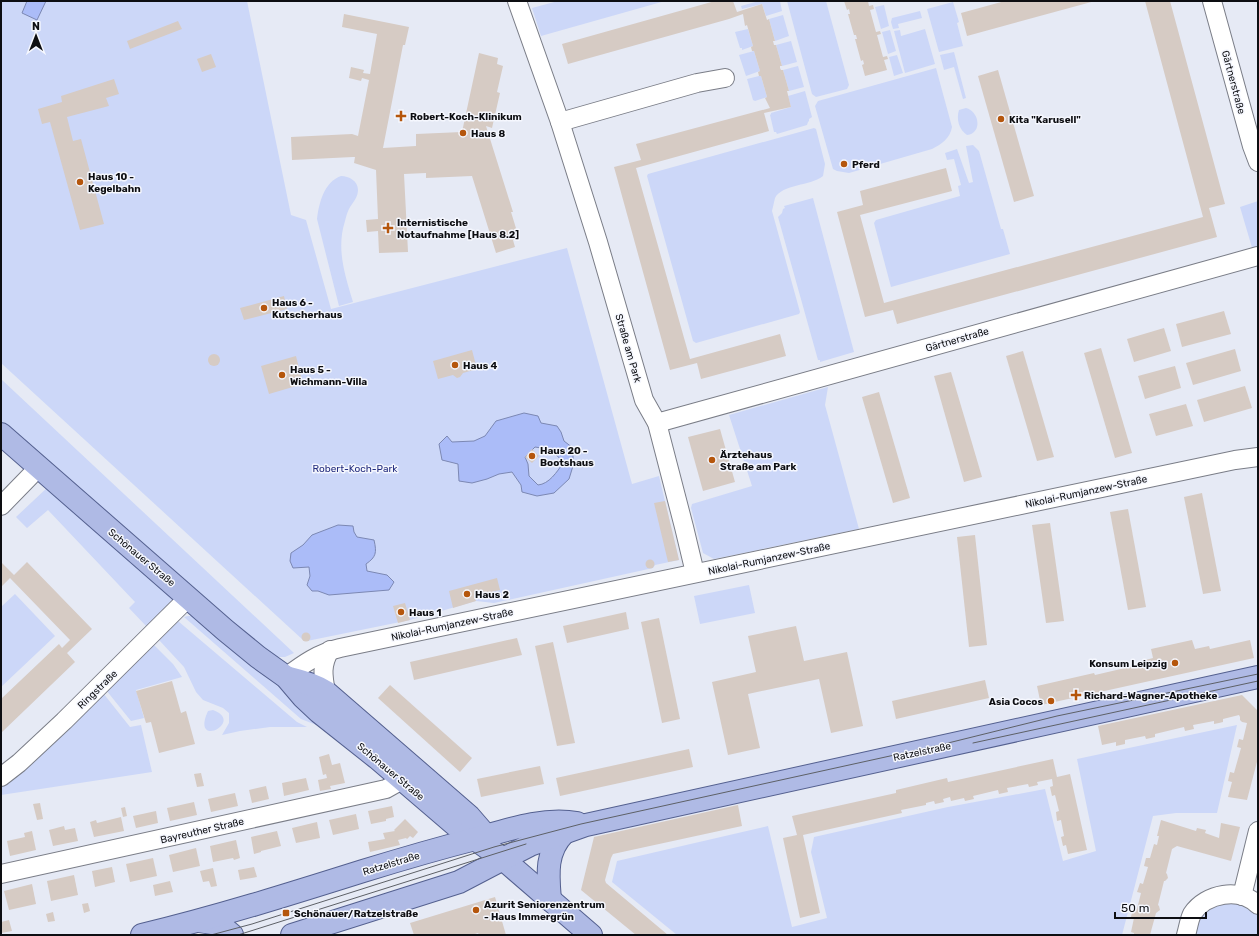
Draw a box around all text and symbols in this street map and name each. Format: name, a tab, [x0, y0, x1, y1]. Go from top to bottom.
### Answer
north arrow	[16, 16, 56, 56]
text: N	[32, 20, 40, 33]
street label: Gärtnerstraße	[1219, 49, 1247, 116]
marker: Robert-Koch-Klinikum	[395, 110, 407, 122]
place label: Robert-Koch-Klinikum	[410, 111, 522, 123]
marker: Kita "Karusell"	[996, 114, 1006, 124]
place label: Kita "Karusell"	[1009, 114, 1081, 126]
marker: Haus 8	[458, 128, 468, 138]
place label: Haus 8	[471, 128, 505, 140]
marker: Pferd	[839, 159, 849, 169]
place label: Pferd	[852, 159, 880, 171]
place label: Haus 10 - Kegelbahn	[88, 171, 141, 195]
marker: Haus 10 - Kegelbahn	[75, 177, 85, 187]
place label: Internistische Notaufnahme [Haus 8.2]	[397, 217, 519, 241]
marker: Internistische Notaufnahme [Haus 8.2]	[382, 222, 394, 234]
place label: Haus 6 - Kutscherhaus	[272, 297, 343, 321]
marker: Haus 6 - Kutscherhaus	[259, 303, 269, 313]
street label: Straße am Park	[612, 313, 644, 385]
street label: Gärtnerstraße	[924, 325, 991, 355]
marker: Haus 4	[450, 360, 460, 370]
place label: Haus 4	[463, 360, 497, 372]
place label: Haus 5 - Wichmann-Villa	[290, 364, 367, 388]
marker: Haus 5 - Wichmann-Villa	[277, 370, 287, 380]
place label: Haus 20 - Bootshaus	[540, 445, 594, 469]
place label: Ärztehaus Straße am Park	[720, 449, 796, 473]
marker: Haus 20 - Bootshaus	[527, 451, 537, 461]
marker: Ärztehaus Straße am Park	[707, 455, 717, 465]
park label: Robert-Koch-Park	[313, 463, 398, 475]
street label: Nikolai-Rumjanzew-Straße	[1024, 473, 1149, 511]
street label: Schönauer Straße	[105, 526, 178, 590]
street label: Nikolai-Rumjanzew-Straße	[707, 540, 832, 578]
marker: Haus 2	[462, 589, 472, 599]
place label: Haus 2	[475, 589, 509, 601]
street label: Nikolai-Rumjanzew-Straße	[390, 606, 515, 644]
marker: Haus 1	[396, 607, 406, 617]
place label: Haus 1	[409, 607, 441, 619]
place label: Konsum Leipzig	[1089, 658, 1167, 670]
marker: Konsum Leipzig	[1170, 658, 1180, 668]
street label: Ringstraße	[75, 668, 120, 712]
marker: Richard-Wagner-Apotheke	[1071, 690, 1081, 700]
place label: Richard-Wagner-Apotheke	[1084, 690, 1217, 702]
place label: Asia Cocos	[989, 696, 1043, 708]
marker: Asia Cocos	[1046, 696, 1056, 706]
street label: Schönauer Straße	[354, 740, 427, 804]
street label: Ratzelstraße	[892, 740, 953, 764]
street label: Bayreuther Straße	[159, 815, 246, 846]
street label: Ratzelstraße	[361, 850, 422, 878]
scale bar	[1115, 894, 1206, 920]
place label: Azurit Seniorenzentrum - Haus Immergrün	[484, 899, 605, 923]
text: 50 m	[1121, 901, 1149, 915]
marker: Azurit Seniorenzentrum - Haus Immergrün	[471, 905, 481, 915]
marker: Schönauer/Ratzelstraße	[281, 908, 291, 918]
place label: Schönauer/Ratzelstraße	[294, 908, 418, 920]

